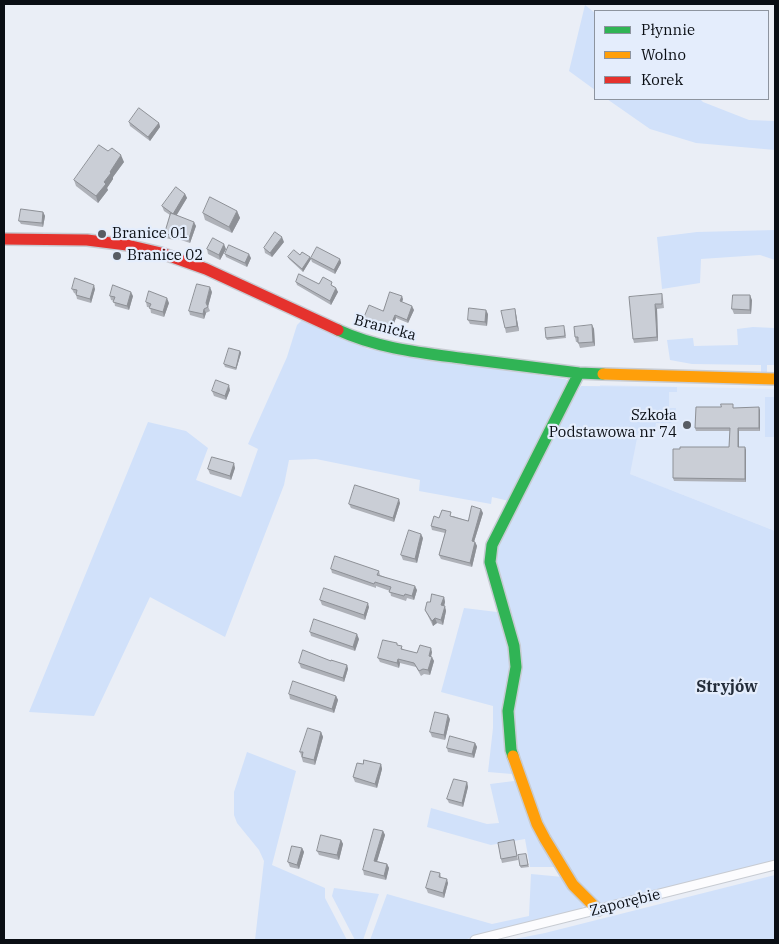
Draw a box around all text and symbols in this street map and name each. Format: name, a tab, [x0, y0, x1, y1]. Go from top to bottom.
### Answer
legend	[594, 10, 769, 100]
text: Płynnie	[641, 20, 695, 39]
text: Wolno	[641, 45, 686, 64]
text: Korek	[641, 70, 683, 89]
place label: Branice 01	[112, 225, 188, 243]
marker: Branice 01	[96, 228, 108, 240]
place label: Branice 02	[127, 247, 203, 265]
marker: Branice 02	[111, 250, 123, 262]
street label: Branicka	[352, 311, 418, 345]
place label: Szkoła Podstawowa nr 74	[549, 407, 677, 442]
marker: Szkoła Podstawowa nr 74	[681, 419, 693, 431]
district label: Stryjów	[696, 677, 758, 697]
street label: Zaporębie	[588, 886, 662, 920]

